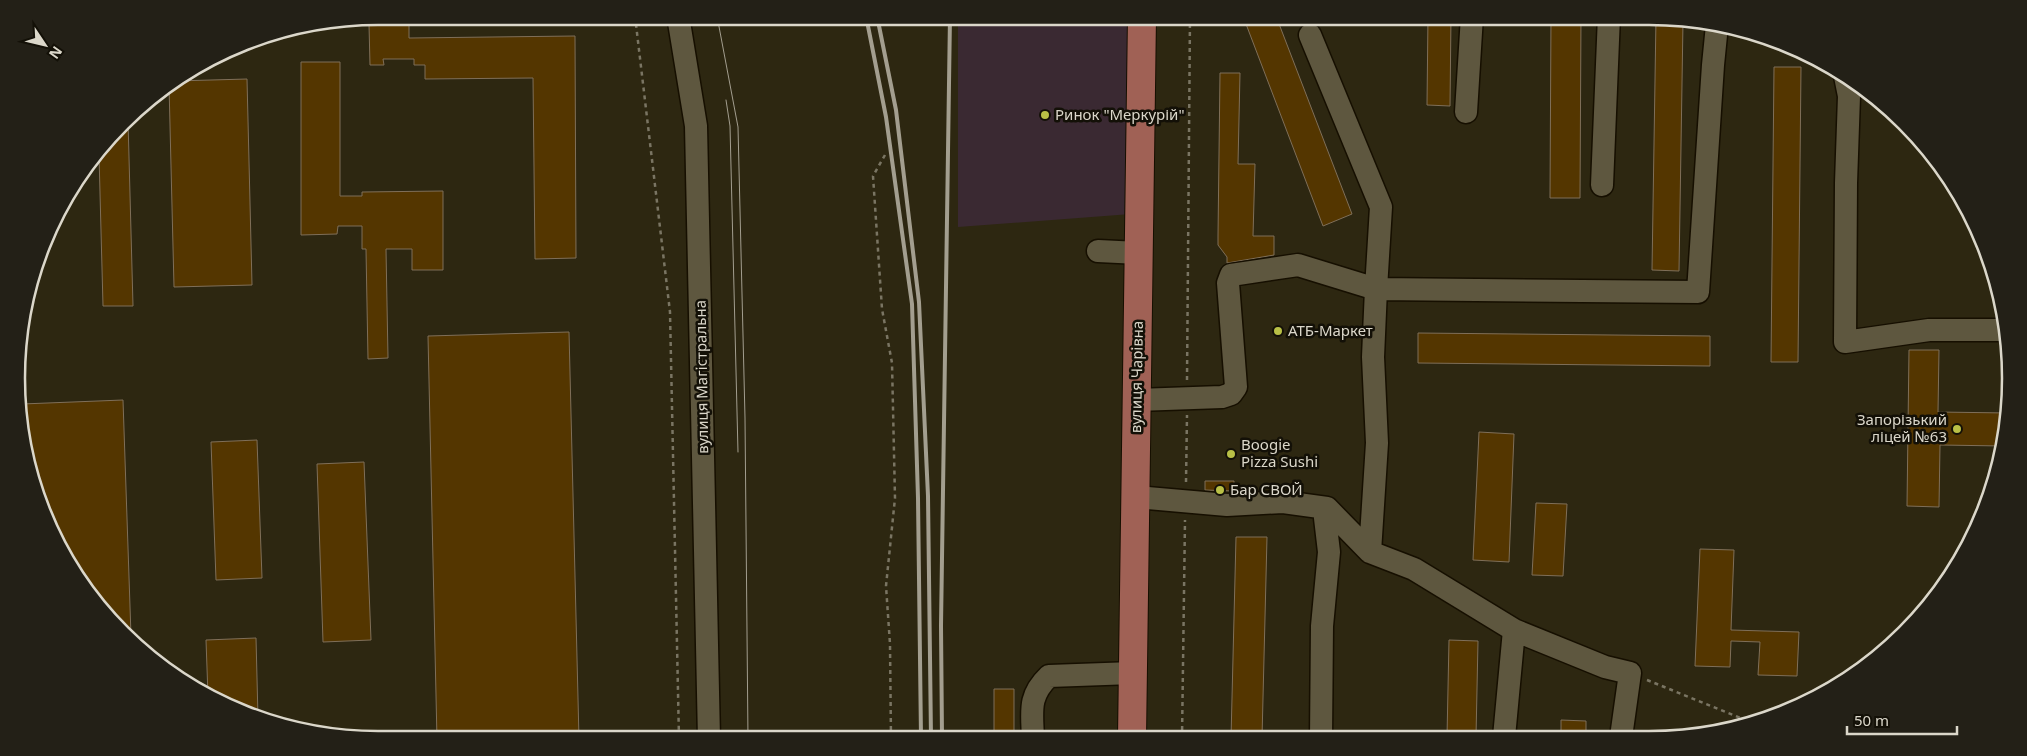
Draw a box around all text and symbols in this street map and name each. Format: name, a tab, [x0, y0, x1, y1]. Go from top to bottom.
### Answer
north arrow	[20, 20, 70, 70]
text: N	[45, 43, 67, 63]
place label: Ринок "Меркурій"	[1055, 104, 1185, 124]
marker: Ринок "Меркурій"	[1039, 109, 1051, 121]
street label: вулиця Магістральна	[690, 300, 712, 454]
place label: АТБ-Маркет	[1288, 320, 1373, 340]
street label: вулиця Чарівна	[1125, 321, 1147, 433]
marker: АТБ-Маркет	[1272, 325, 1284, 337]
place label: Запорізький ліцей №63	[1857, 409, 1947, 446]
marker: Запорізький ліцей №63	[1951, 423, 1963, 435]
place label: Boogie Pizza Sushi	[1241, 434, 1318, 471]
marker: Boogie Pizza Sushi	[1225, 448, 1237, 460]
place label: Бар СВОЙ	[1230, 479, 1303, 499]
marker: Бар СВОЙ	[1214, 484, 1226, 496]
scale bar	[1847, 704, 1957, 736]
text: 50 m	[1854, 710, 1889, 730]

